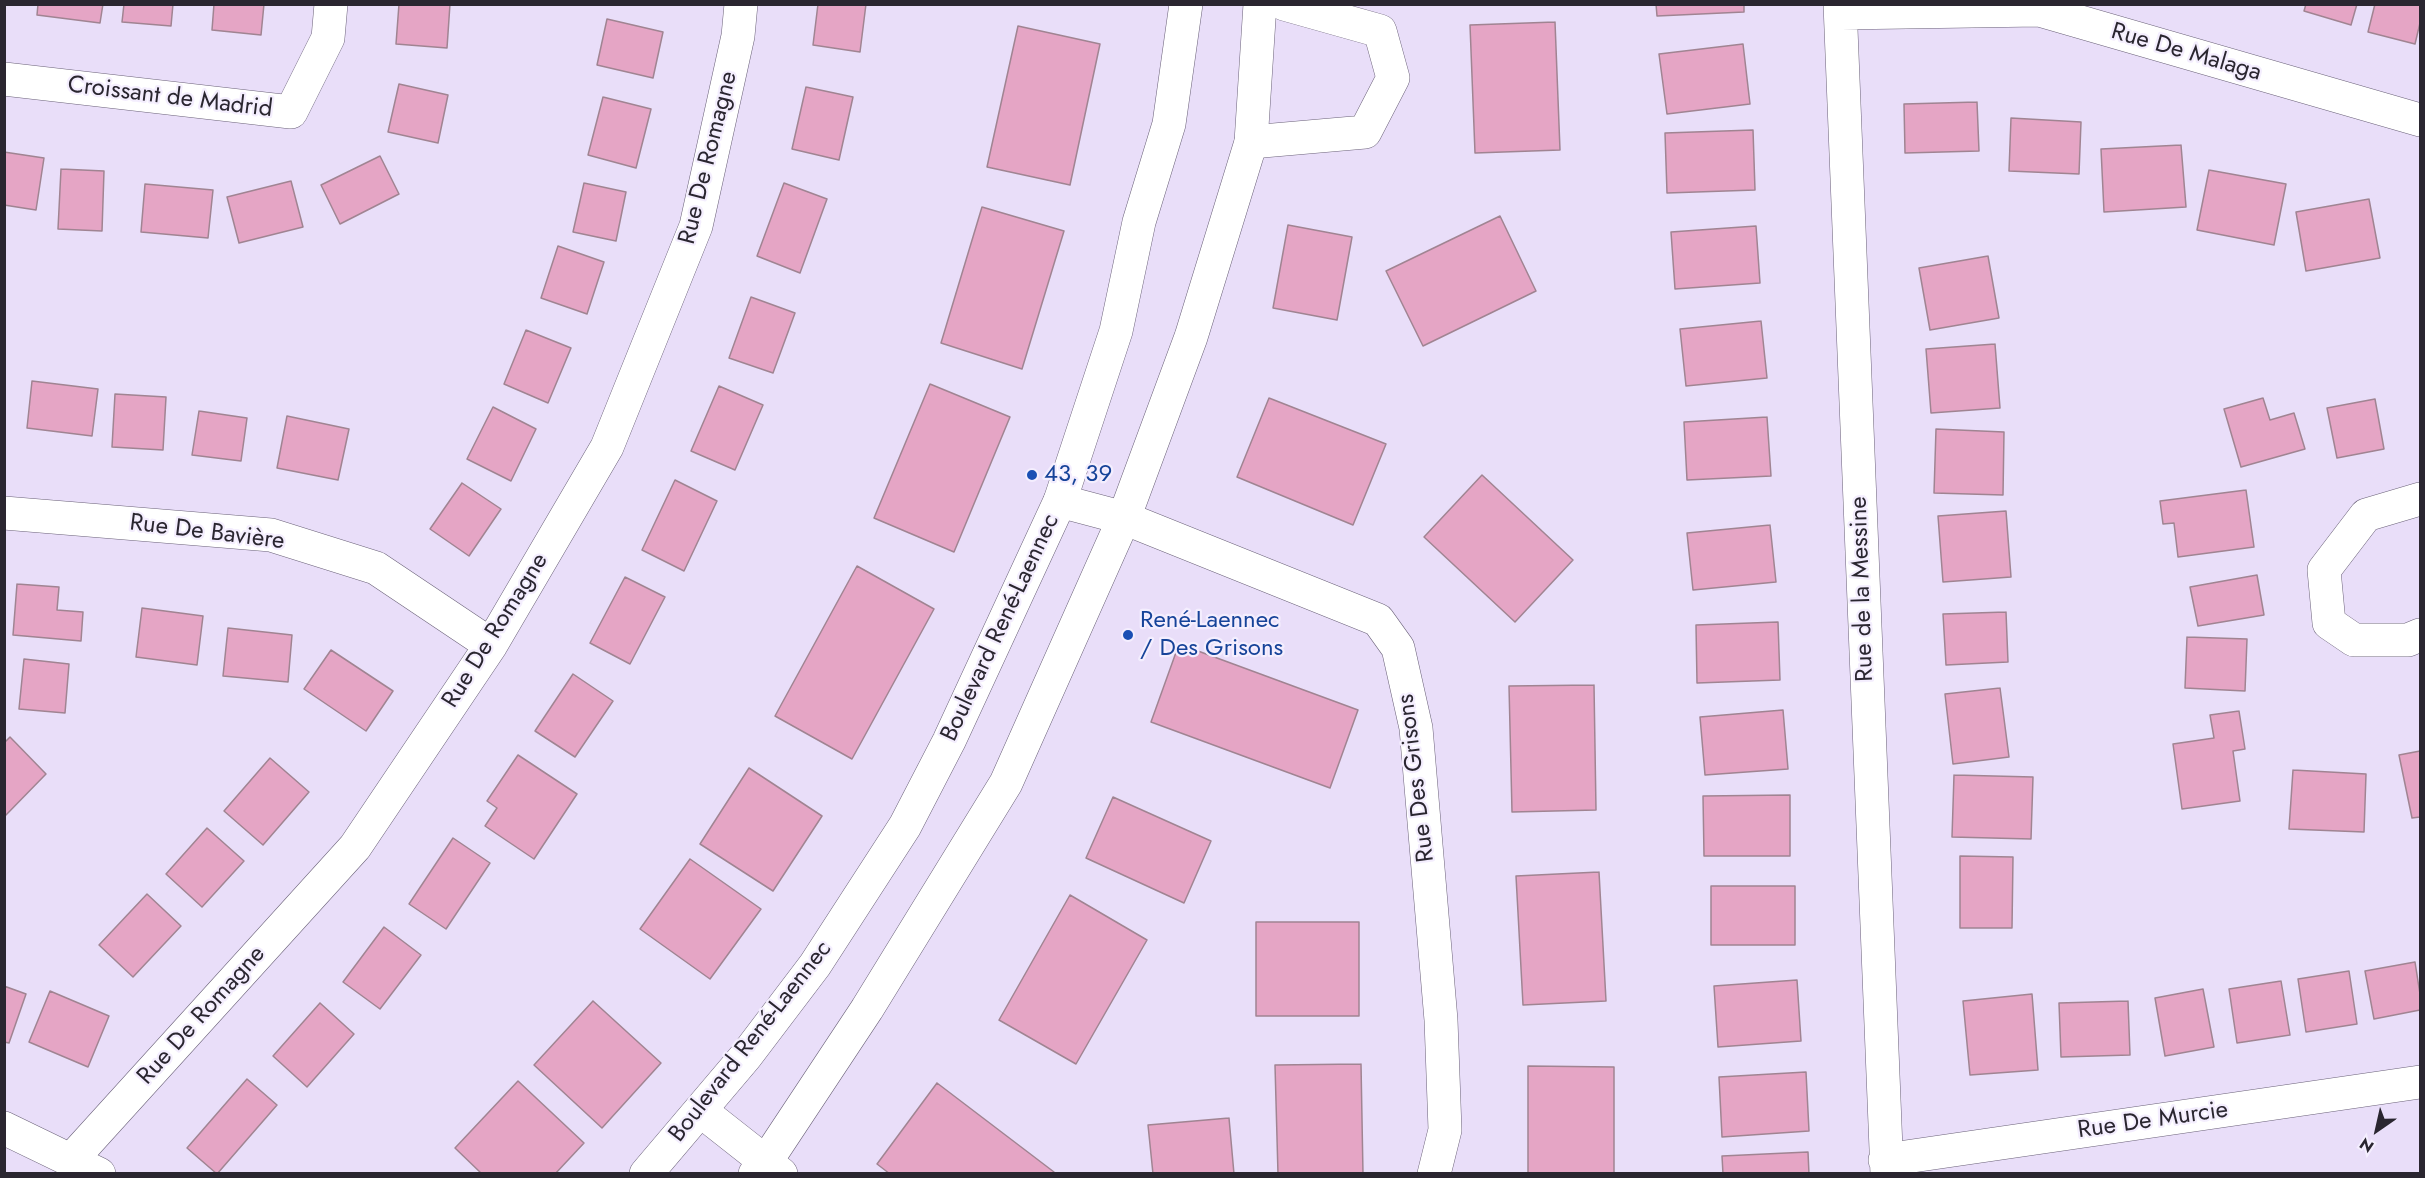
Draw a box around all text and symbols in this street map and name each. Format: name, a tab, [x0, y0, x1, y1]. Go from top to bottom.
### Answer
street label: Rue De Malaga	[2108, 18, 2264, 88]
street label: Rue De Romagne	[674, 69, 744, 247]
street label: Croissant de Madrid	[66, 71, 274, 125]
place label: 43, 39	[1044, 461, 1112, 489]
marker: 43, 39	[1025, 468, 1039, 482]
street label: Rue de la Messine	[1845, 496, 1881, 682]
street label: Rue De Bavière	[128, 509, 286, 557]
street label: Boulevard René-Laennec	[936, 510, 1066, 746]
street label: Rue De Romagne	[437, 548, 555, 714]
place label: René-Laennec / Des Grisons	[1140, 607, 1283, 663]
marker: René-Laennec / Des Grisons	[1121, 628, 1135, 642]
street label: Rue Des Grisons	[1392, 692, 1442, 864]
street label: Boulevard René-Laennec	[664, 936, 838, 1148]
street label: Rue De Romagne	[132, 941, 272, 1091]
street label: Rue De Murcie	[2076, 1096, 2230, 1146]
north arrow	[2347, 1100, 2407, 1160]
text: N	[2355, 1132, 2378, 1158]

